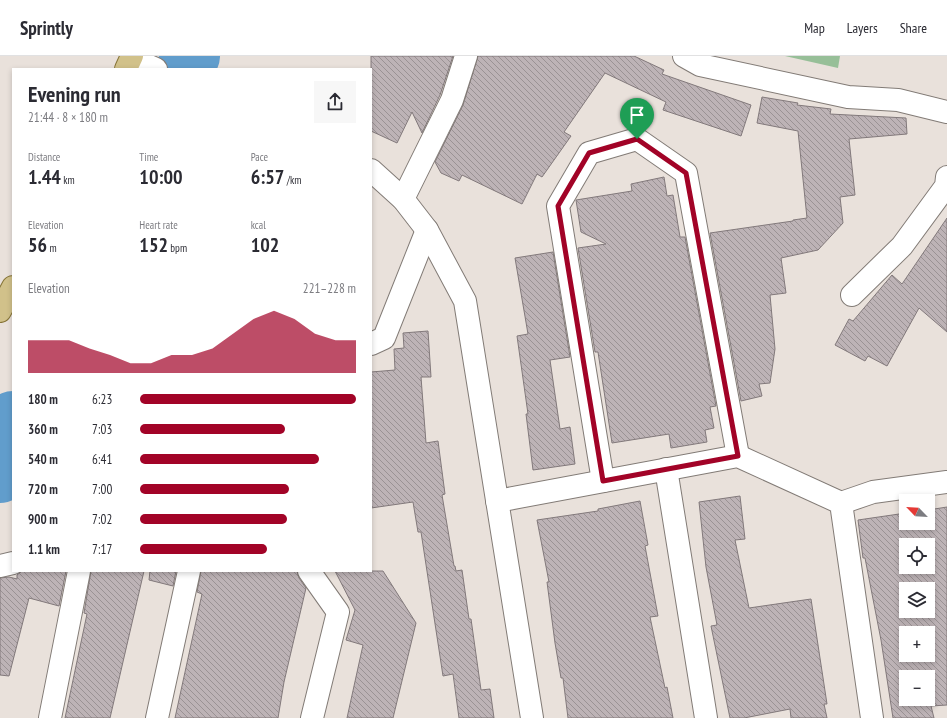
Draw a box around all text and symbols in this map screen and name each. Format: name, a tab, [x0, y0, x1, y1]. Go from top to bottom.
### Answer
text: Sprintly	[20, 16, 73, 40]
text: Map	[804, 19, 825, 37]
text: Layers	[847, 19, 878, 37]
text: Share	[900, 19, 927, 37]
text: Evening run	[28, 80, 121, 108]
button: share	[314, 81, 356, 123]
pin	[620, 98, 654, 139]
icon: arrive	[626, 104, 648, 126]
text: 21:44 · 8 × 180 m	[28, 109, 108, 126]
text: Distance	[28, 150, 60, 164]
text: Time	[139, 150, 158, 164]
text: Pace	[251, 150, 268, 164]
text: 1.44	[28, 164, 61, 190]
text: 10:00	[139, 164, 183, 190]
text: 6:57	[251, 164, 284, 190]
text: km	[61, 173, 75, 187]
text: /km	[284, 173, 301, 187]
text: Elevation	[28, 218, 63, 232]
text: Heart rate	[139, 218, 178, 232]
text: kcal	[251, 218, 266, 232]
text: 56	[28, 232, 47, 258]
text: 152	[139, 232, 168, 258]
text: 102	[251, 232, 279, 258]
text: m	[47, 241, 57, 255]
text: bpm	[168, 241, 187, 255]
text: Elevation	[28, 280, 70, 297]
text: 221–228 m	[303, 280, 356, 297]
text: 180 m	[28, 391, 58, 408]
text: 6:23	[92, 391, 112, 408]
text: 360 m	[28, 421, 58, 438]
text: 7:03	[92, 421, 112, 438]
text: 540 m	[28, 451, 58, 468]
text: 6:41	[92, 451, 112, 468]
text: 720 m	[28, 481, 58, 498]
text: 7:00	[92, 481, 112, 498]
north arrow	[899, 494, 935, 530]
map controls	[899, 494, 935, 706]
text: 900 m	[28, 511, 58, 528]
text: 7:02	[92, 511, 112, 528]
button: locate	[899, 538, 935, 574]
text: 1.1 km	[28, 541, 60, 558]
text: 7:17	[92, 541, 112, 558]
button: layers	[899, 582, 935, 618]
button: +	[899, 626, 935, 662]
button: −	[899, 670, 935, 706]

